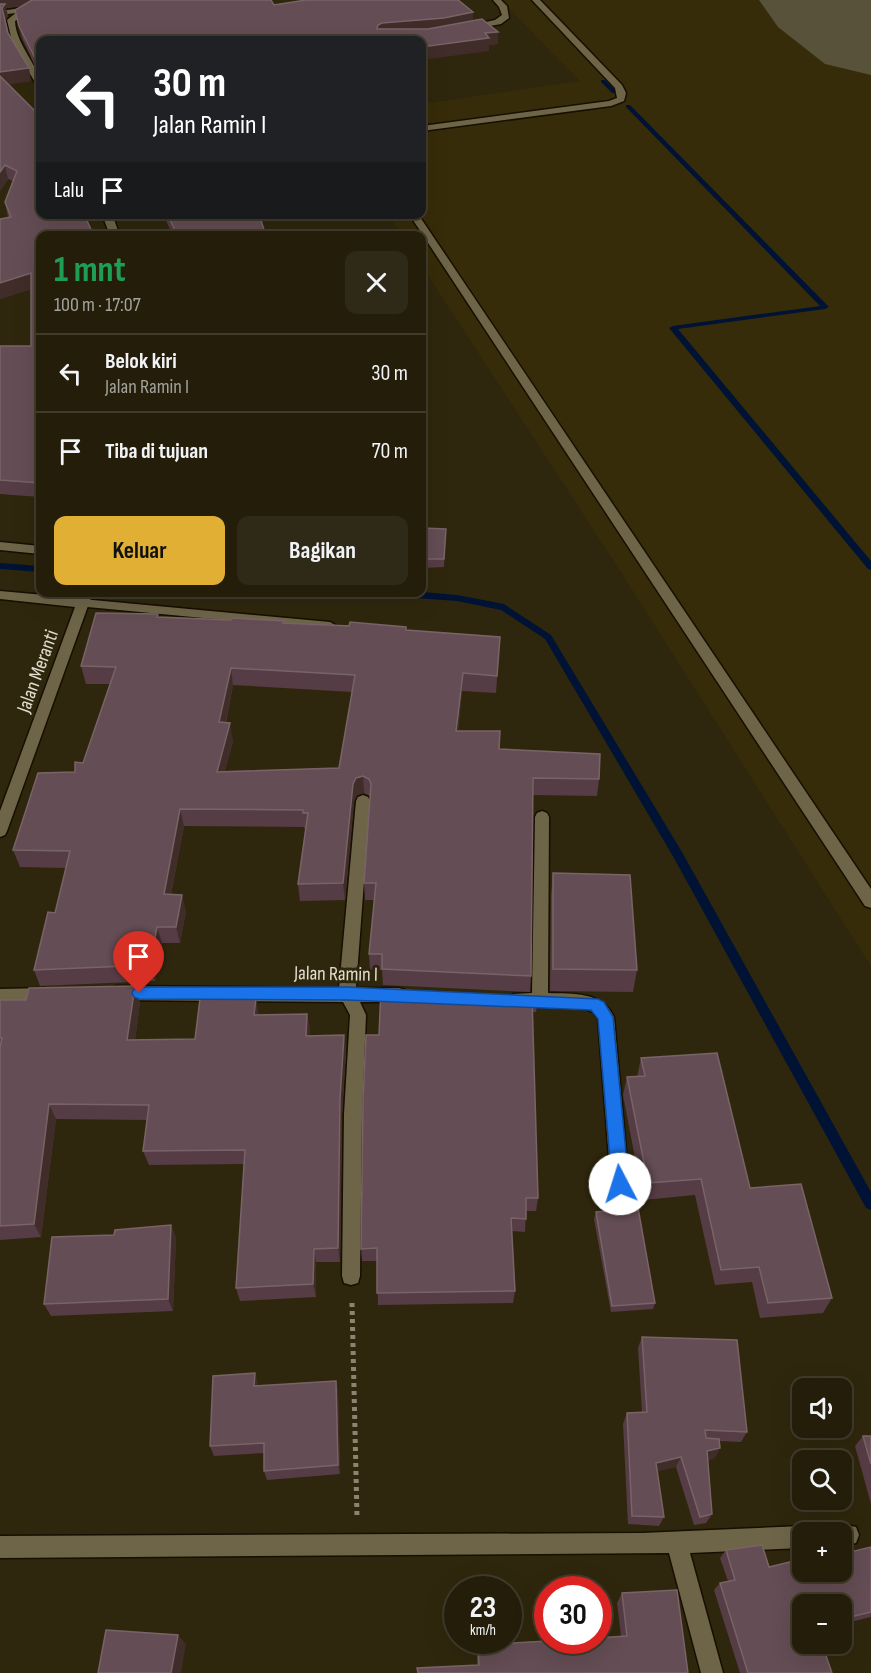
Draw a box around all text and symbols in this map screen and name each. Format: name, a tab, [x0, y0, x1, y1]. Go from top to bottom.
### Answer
text: 30 m	[153, 58, 226, 109]
icon: left	[54, 60, 132, 138]
text: Jalan Ramin I	[153, 109, 266, 141]
icon: arrive	[96, 174, 129, 207]
text: Lalu	[54, 177, 84, 204]
text: 1 mnt	[54, 249, 126, 292]
button: close	[345, 251, 408, 314]
text: 100 m · 17:07	[54, 293, 141, 317]
text: Belok kiri	[105, 348, 177, 375]
icon: left	[54, 357, 87, 390]
text: 30 m	[371, 360, 408, 387]
text: Jalan Ramin I	[105, 375, 189, 399]
icon: arrive	[54, 435, 87, 468]
text: Tiba di tujuan	[105, 438, 208, 465]
text: 70 m	[372, 438, 408, 465]
button: Keluar	[54, 516, 225, 585]
button: Bagikan	[237, 516, 408, 585]
street label: Jalan Meranti	[12, 627, 64, 717]
pin	[113, 931, 164, 993]
icon: arrive	[122, 940, 155, 973]
street label: Jalan Ramin I	[293, 961, 378, 987]
position arrow	[588, 1152, 652, 1216]
map controls	[792, 1378, 852, 1654]
button: sound	[792, 1378, 852, 1438]
button: search	[792, 1450, 852, 1510]
button: +	[792, 1522, 852, 1582]
speed limit sign: 30	[534, 1576, 612, 1654]
text: 23	[470, 1590, 496, 1626]
button: −	[792, 1594, 852, 1654]
text: km/h	[470, 1621, 496, 1640]

